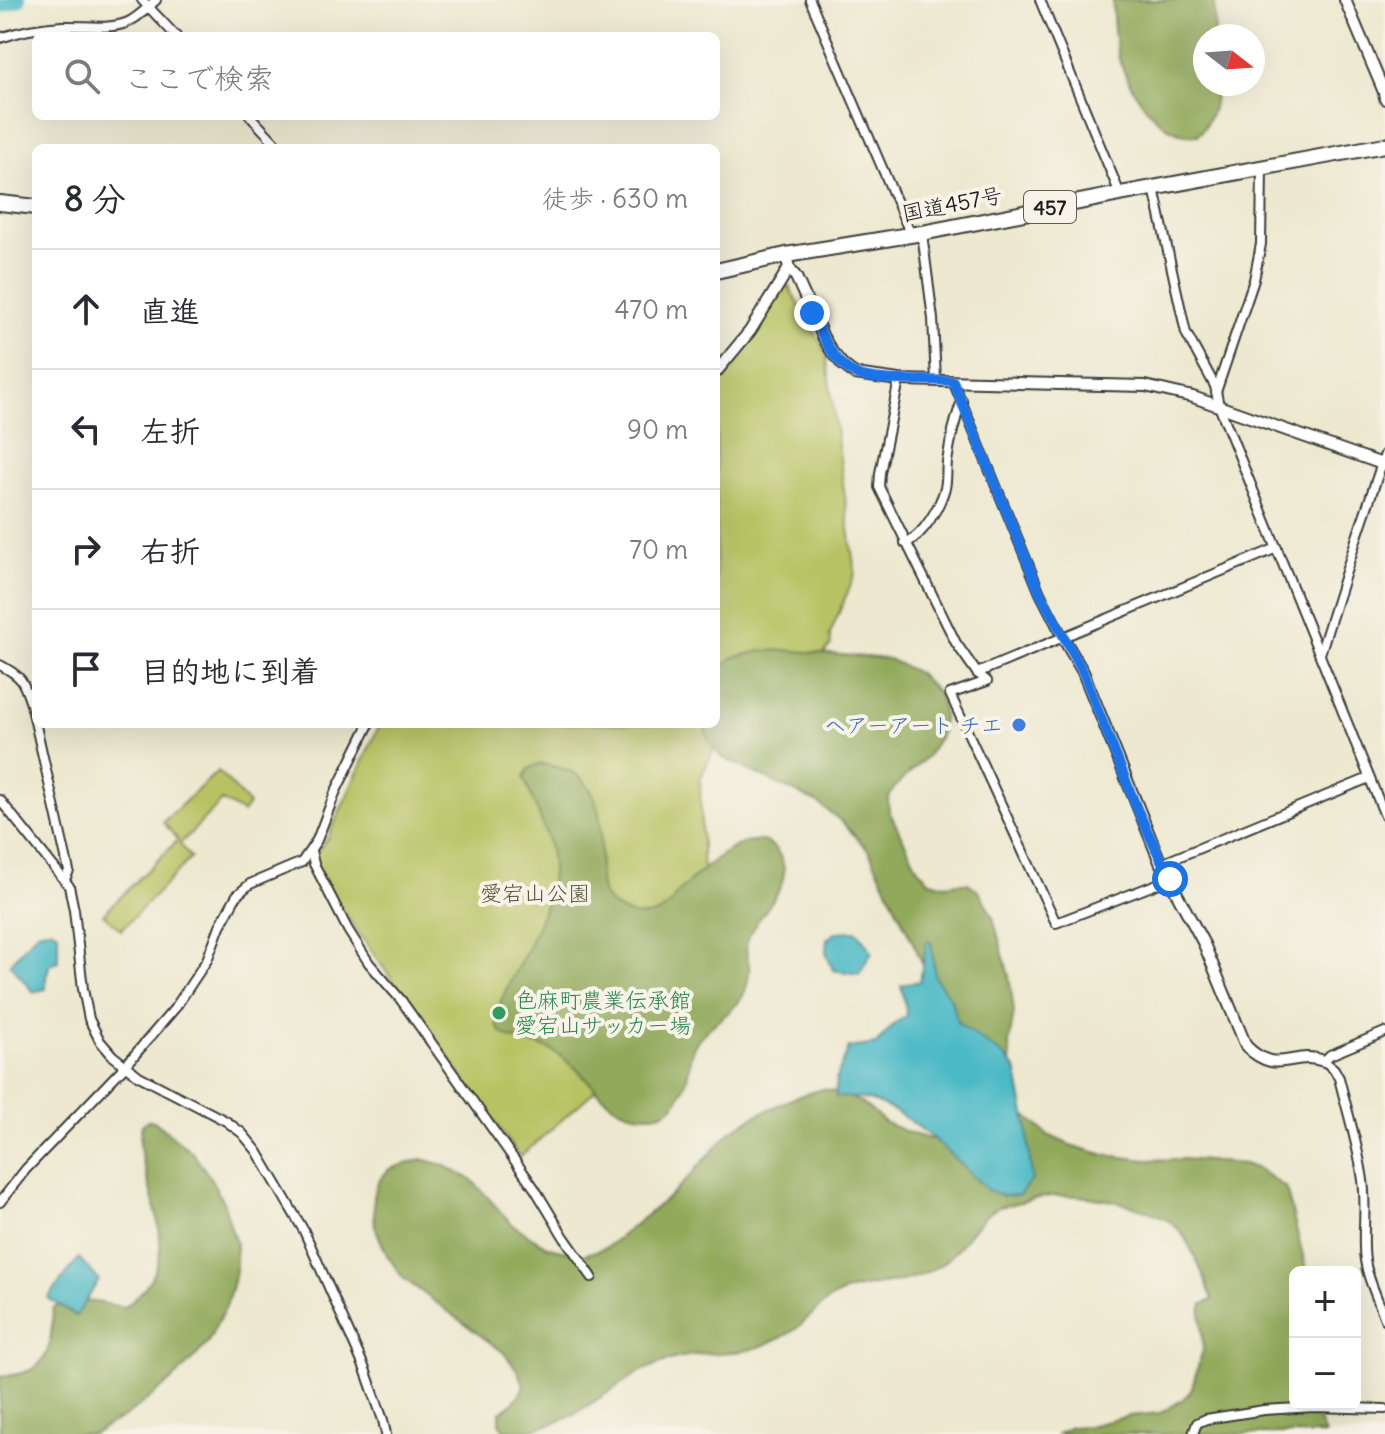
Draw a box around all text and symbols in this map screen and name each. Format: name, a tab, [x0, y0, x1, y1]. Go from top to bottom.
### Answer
north arrow	[1193, 24, 1265, 96]
search box	[32, 32, 720, 120]
icon: search	[60, 54, 104, 98]
text: ここで検索	[124, 59, 274, 97]
text: 8 分	[64, 177, 126, 220]
street label: 国道457号	[899, 181, 1005, 227]
text: 徒歩 · 630 m	[542, 182, 688, 215]
road number: 457	[1024, 191, 1076, 223]
icon: ahead	[64, 287, 108, 331]
text: 直進	[140, 292, 200, 330]
text: 470 m	[614, 293, 688, 326]
route end	[794, 295, 830, 331]
icon: left	[64, 407, 108, 451]
text: 左折	[140, 412, 200, 450]
text: 90 m	[627, 413, 688, 446]
icon: right	[64, 527, 108, 571]
text: 右折	[140, 532, 200, 570]
text: 70 m	[629, 533, 688, 566]
icon: arrive	[64, 647, 108, 691]
text: 目的地に到着	[140, 652, 320, 690]
place label: ヘアーアート チエ	[824, 711, 1003, 739]
marker: ヘアーアート チエ	[1010, 716, 1028, 734]
route start	[1152, 861, 1188, 897]
park label: 愛宕山公園	[480, 879, 590, 907]
place label: 色麻町農業伝承館 愛宕山サッカー場	[515, 986, 691, 1039]
marker: 色麻町農業伝承館 愛宕山サッカー場	[490, 1004, 508, 1022]
map controls	[1289, 1266, 1361, 1410]
button: +	[1289, 1266, 1361, 1338]
button: −	[1289, 1338, 1361, 1410]

